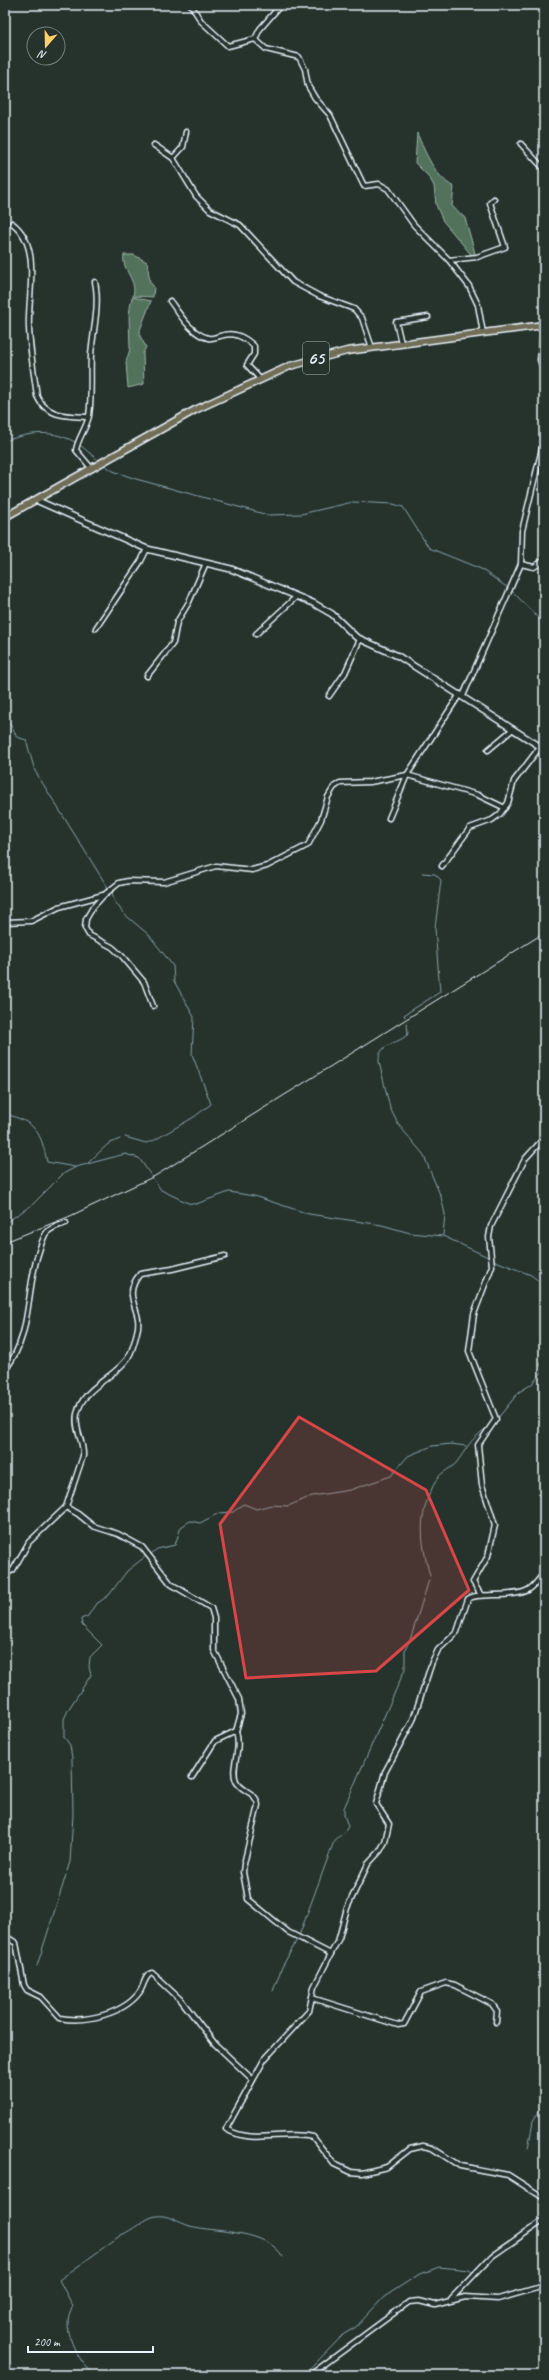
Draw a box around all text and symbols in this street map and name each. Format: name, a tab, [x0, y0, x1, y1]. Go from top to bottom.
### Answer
north arrow	[26, 26, 66, 66]
text: N	[35, 47, 48, 63]
road number: 65	[303, 342, 329, 374]
scale bar	[28, 2328, 153, 2354]
text: 200 m	[34, 2334, 61, 2350]

